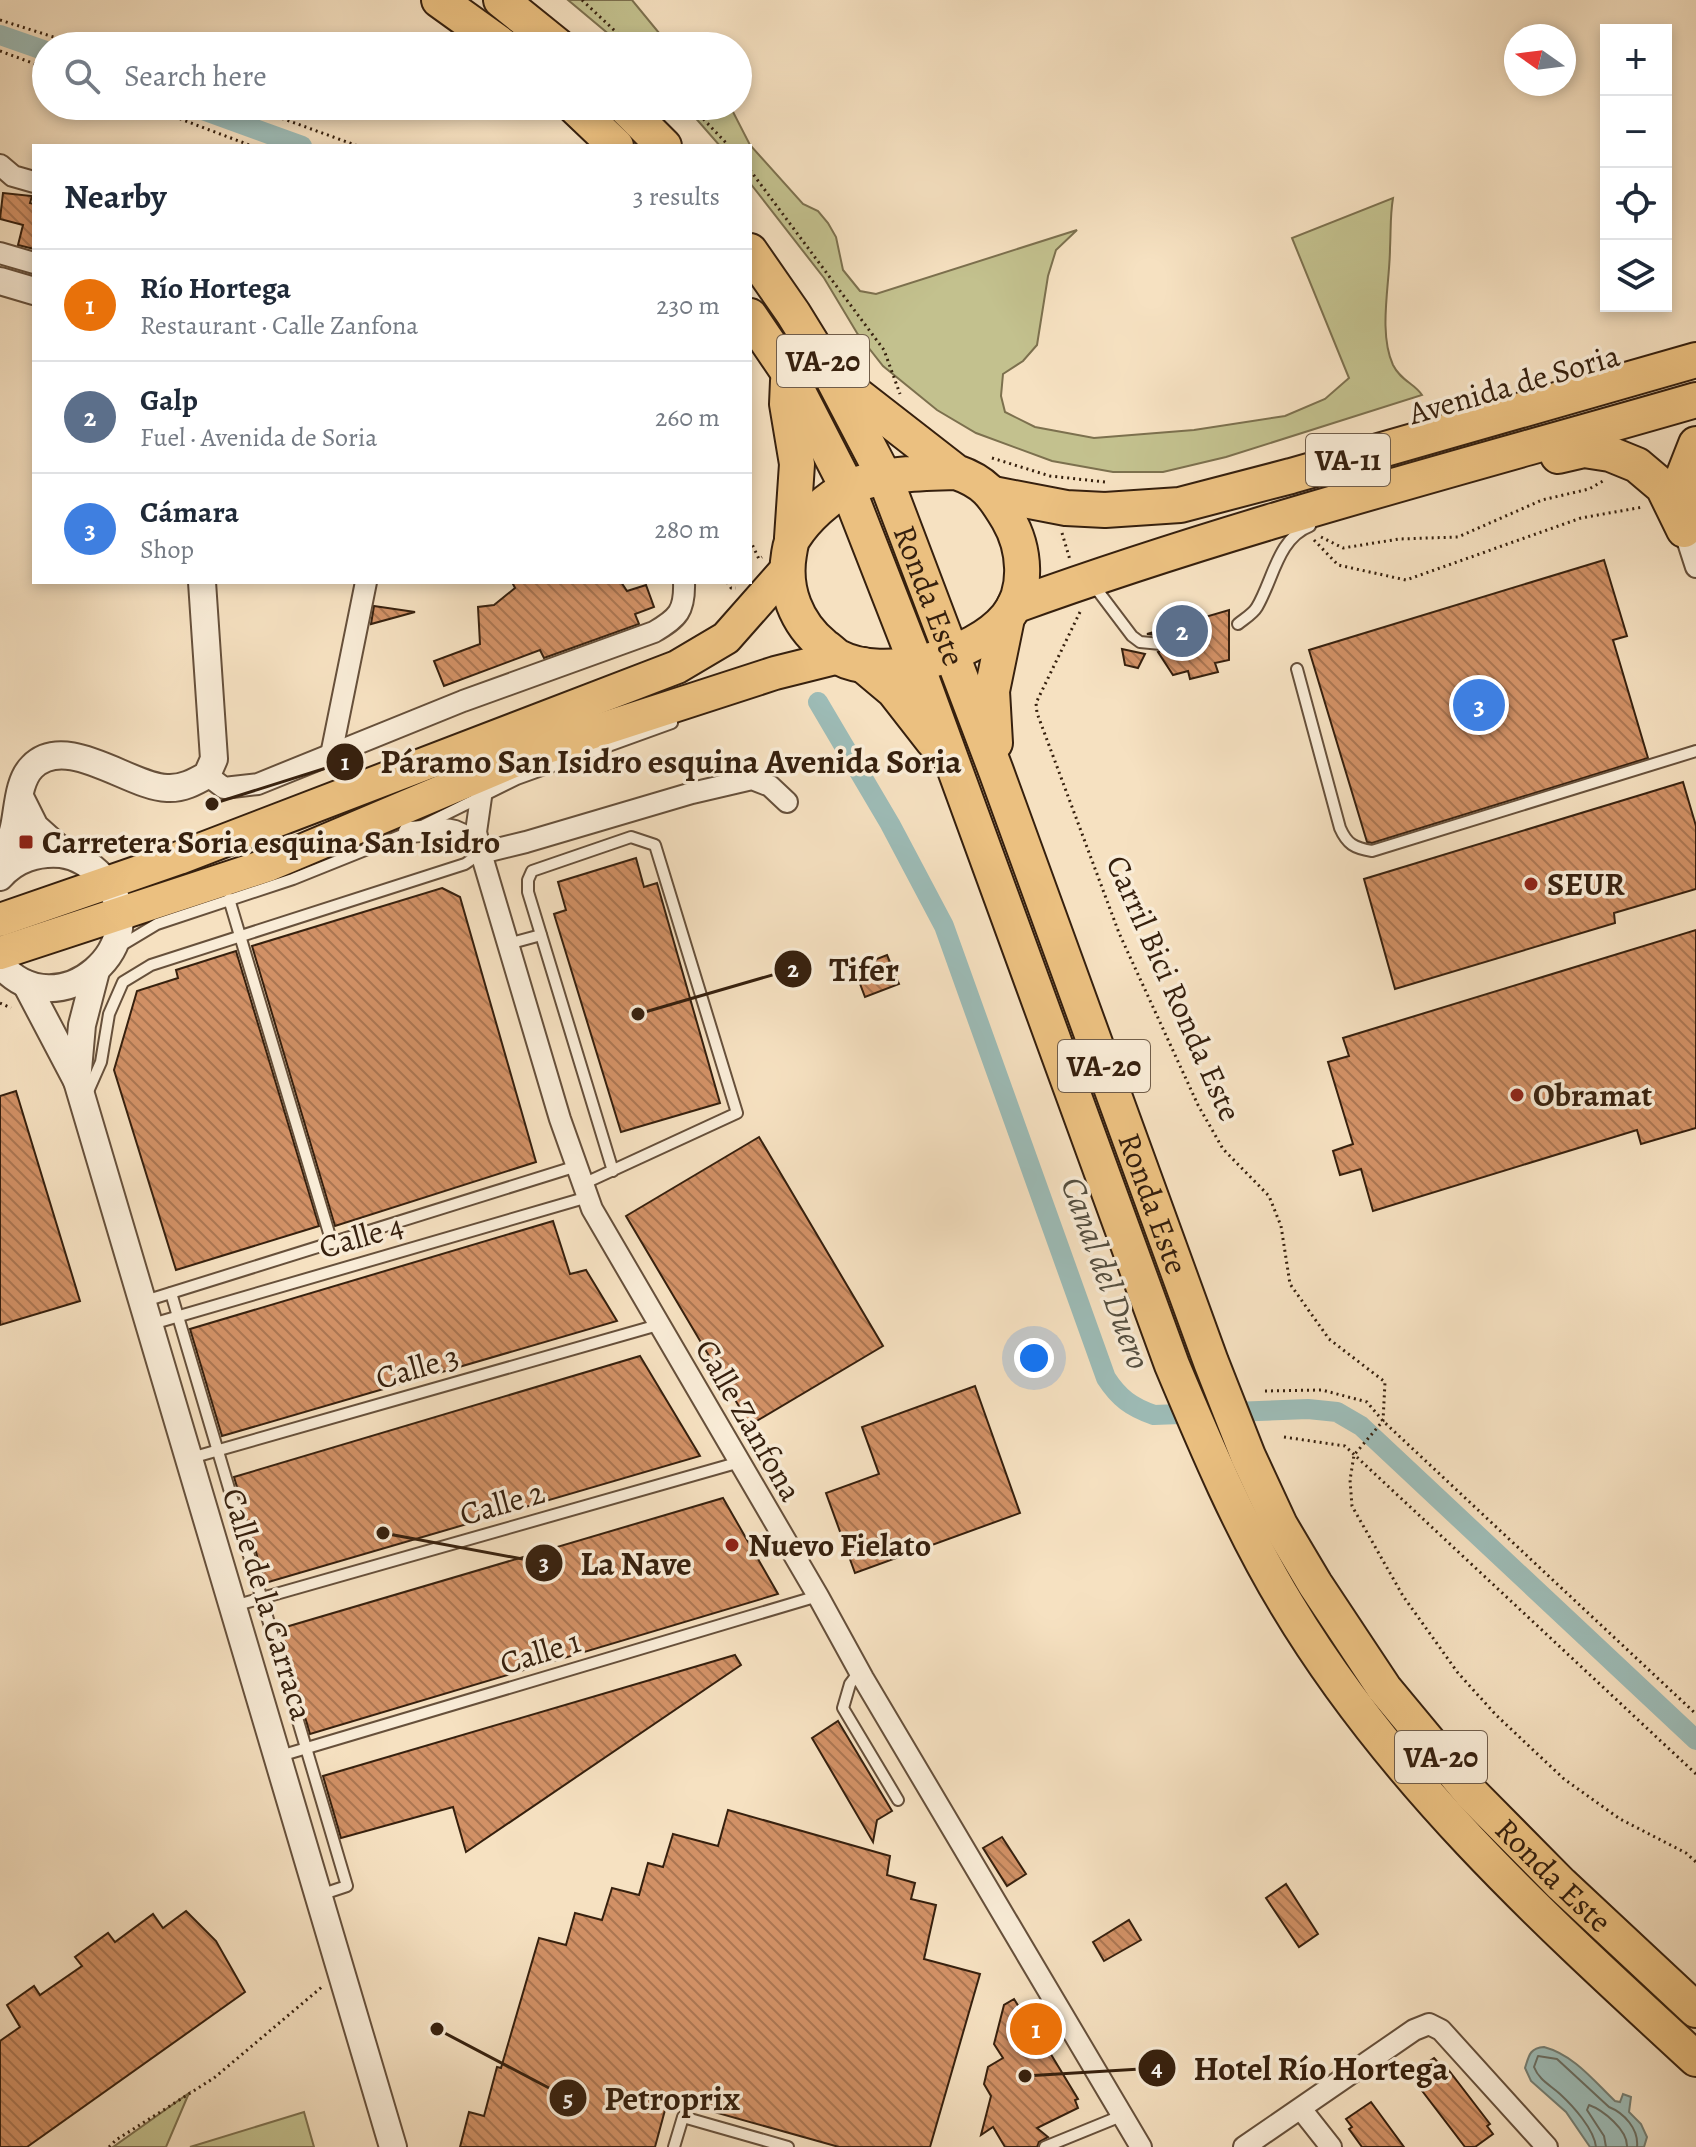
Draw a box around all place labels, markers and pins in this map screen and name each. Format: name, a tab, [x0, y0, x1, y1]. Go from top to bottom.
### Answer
pin: 2	[1156, 601, 1208, 661]
pin: 3	[1453, 675, 1505, 735]
callout: Páramo San Isidro esquina Avenida Soria	[325, 733, 978, 791]
place label: Carretera Soria esquina San Isidro	[42, 820, 500, 864]
marker: Carretera Soria esquina San Isidro	[17, 833, 35, 851]
place label: SEUR	[1547, 862, 1625, 906]
marker: SEUR	[1522, 875, 1540, 893]
callout: Tifer	[773, 940, 915, 998]
place label: Obramat	[1533, 1073, 1653, 1117]
marker: Obramat	[1508, 1086, 1526, 1104]
place label: Nuevo Fielato	[748, 1523, 931, 1567]
callout: La Nave	[524, 1534, 708, 1592]
marker: Nuevo Fielato	[723, 1536, 741, 1554]
pin: 1	[1010, 1999, 1062, 2059]
callout: Hotel Río Hortega	[1137, 2039, 1464, 2097]
callout: Petroprix	[548, 2069, 756, 2127]

